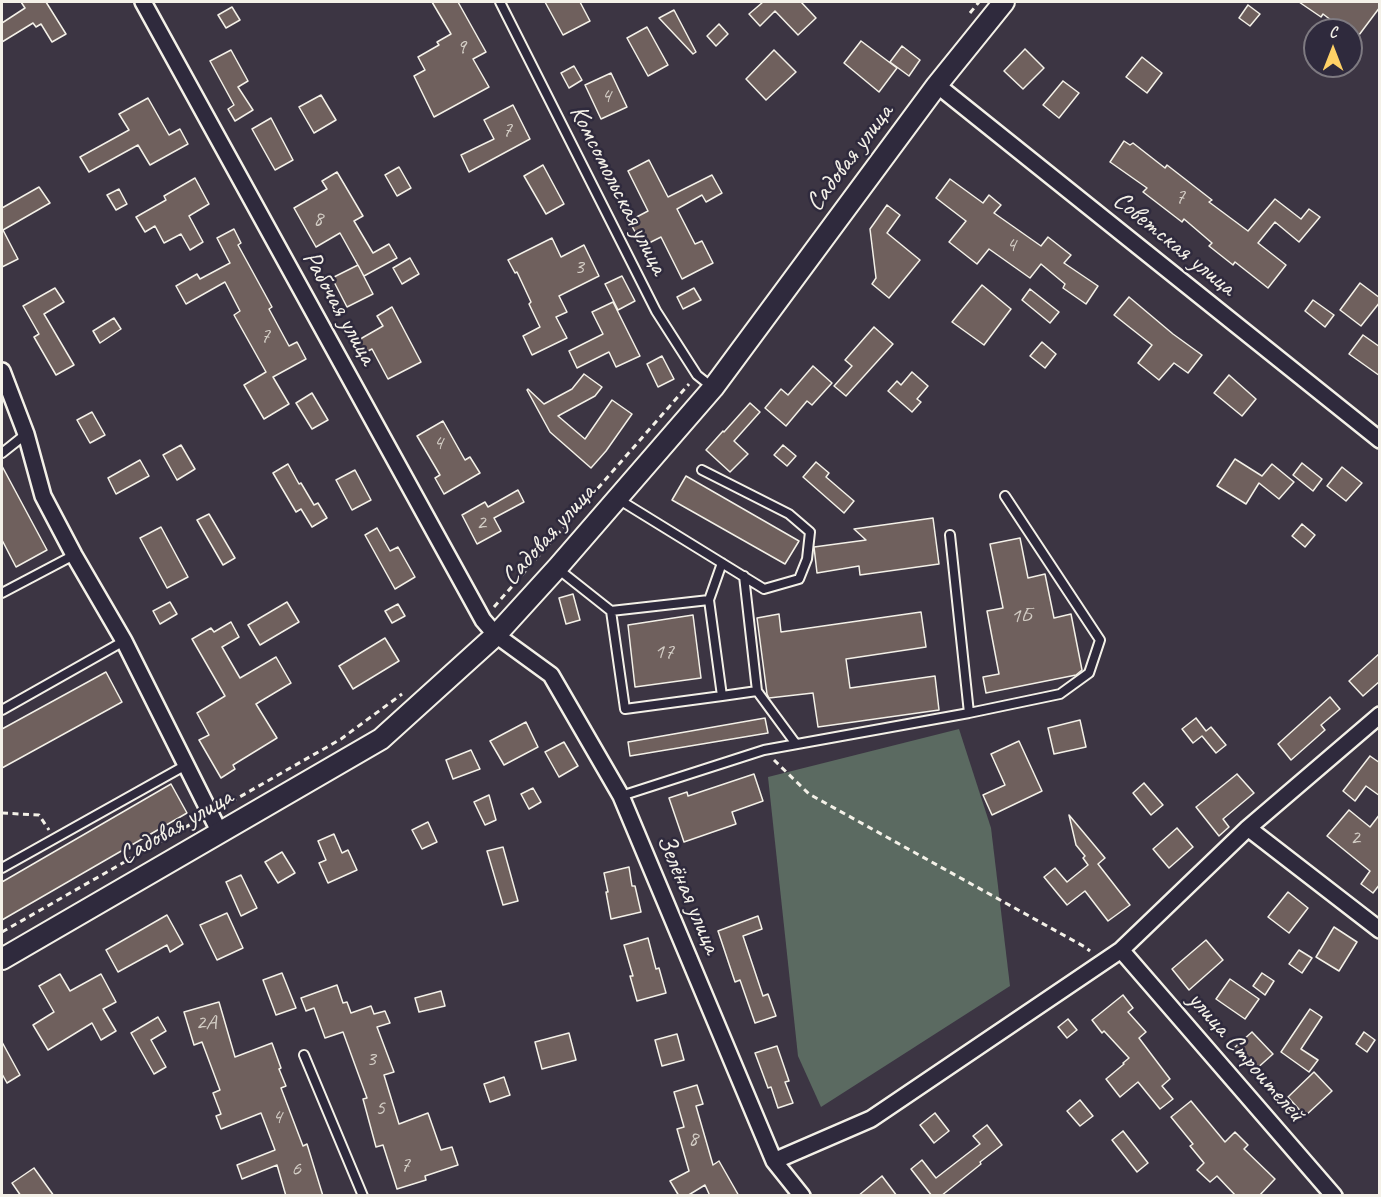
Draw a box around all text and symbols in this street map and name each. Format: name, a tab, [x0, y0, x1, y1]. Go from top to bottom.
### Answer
north arrow	[1303, 18, 1363, 78]
text: С	[1329, 22, 1337, 42]
house number: 9	[456, 34, 466, 60]
house number: 4	[601, 83, 611, 109]
street label: Садовая улица	[800, 98, 900, 218]
street label: Комсомольская улица	[562, 100, 674, 280]
house number: 7	[502, 117, 512, 143]
house number: 7	[1175, 184, 1185, 210]
street label: Советская улица	[1106, 185, 1242, 303]
house number: 8	[313, 206, 323, 232]
house number: 4	[1006, 232, 1016, 258]
street label: Рабочая улица	[295, 246, 383, 370]
house number: 3	[574, 254, 584, 280]
house number: 7	[260, 323, 270, 349]
house number: 4	[433, 430, 443, 456]
street label: Садовая улица	[495, 478, 603, 592]
house number: 2	[476, 510, 486, 536]
house number: 1Б	[1010, 603, 1032, 629]
house number: 17	[654, 639, 674, 665]
street label: Садовая улица	[114, 782, 238, 872]
house number: 2	[1350, 825, 1360, 851]
street label: Зелёная улица	[649, 830, 727, 958]
street label: улица Строителей	[1180, 985, 1312, 1129]
house number: 2А	[196, 1010, 216, 1036]
house number: 3	[366, 1046, 376, 1072]
house number: 5	[375, 1095, 385, 1121]
house number: 4	[272, 1104, 282, 1130]
house number: 8	[688, 1126, 698, 1152]
house number: 7	[400, 1152, 410, 1178]
house number: 6	[291, 1156, 301, 1182]

